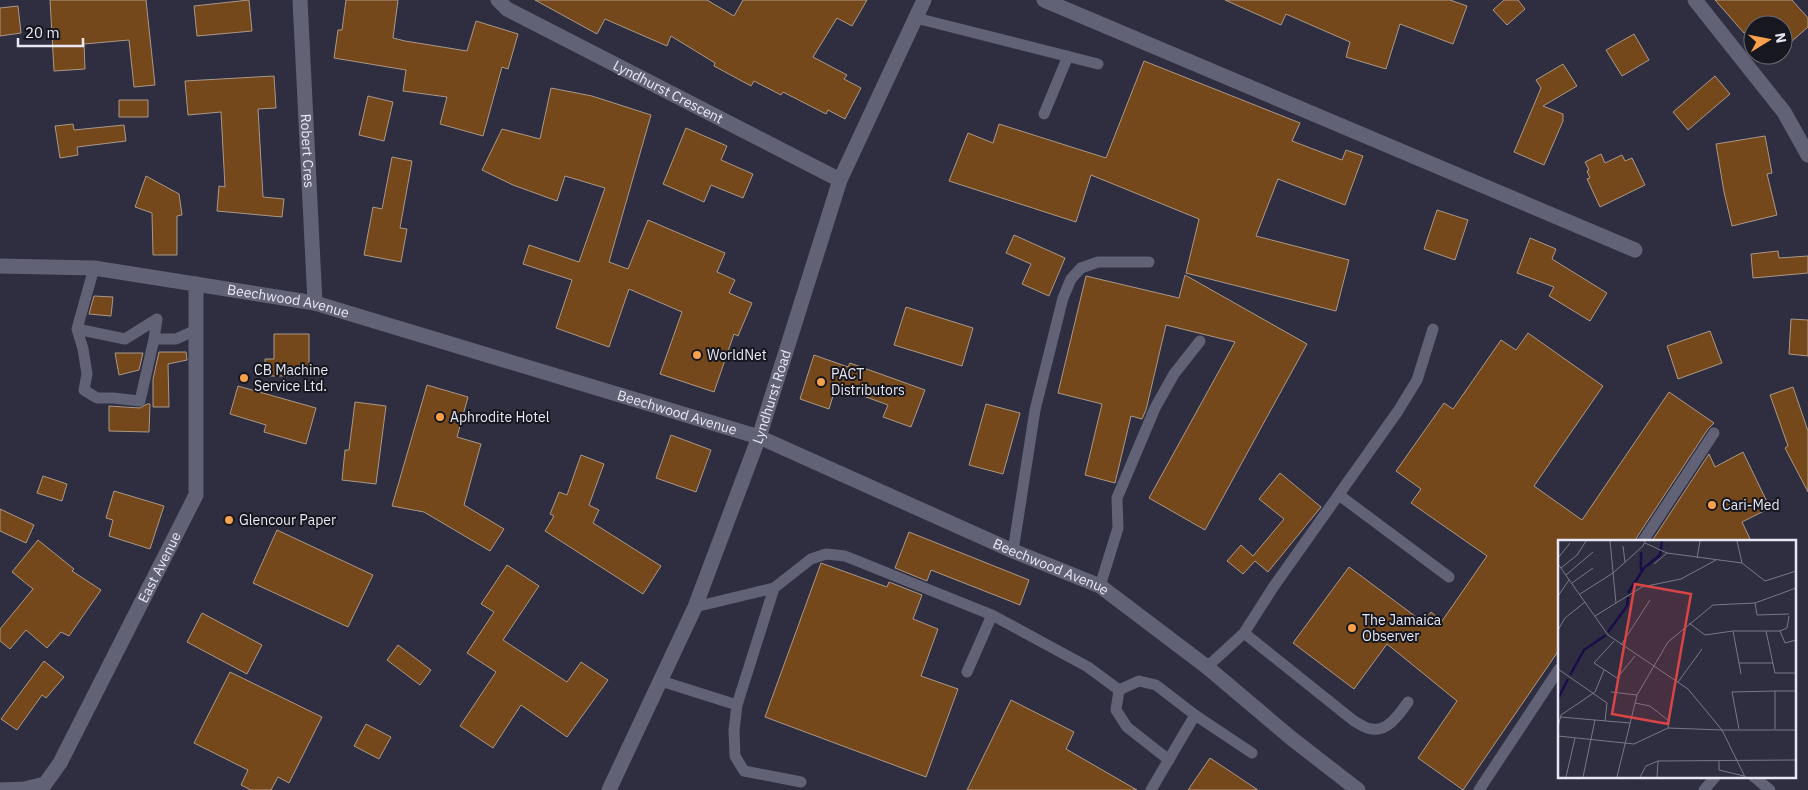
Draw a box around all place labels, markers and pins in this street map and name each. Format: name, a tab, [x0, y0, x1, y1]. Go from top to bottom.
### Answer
place label: WorldNet	[707, 346, 767, 364]
marker: WorldNet	[691, 349, 703, 361]
place label: CB Machine Service Ltd.	[254, 361, 328, 395]
place label: PACT Distributors	[831, 365, 905, 399]
marker: CB Machine Service Ltd.	[238, 372, 250, 384]
marker: PACT Distributors	[815, 376, 827, 388]
place label: Aphrodite Hotel	[450, 408, 550, 426]
marker: Aphrodite Hotel	[434, 411, 446, 423]
place label: Cari-Med	[1722, 496, 1780, 514]
marker: Cari-Med	[1706, 499, 1718, 511]
place label: Glencour Paper	[239, 511, 336, 529]
marker: Glencour Paper	[223, 514, 235, 526]
place label: The Jamaica Observer	[1362, 611, 1442, 645]
marker: The Jamaica Observer	[1346, 622, 1358, 634]

